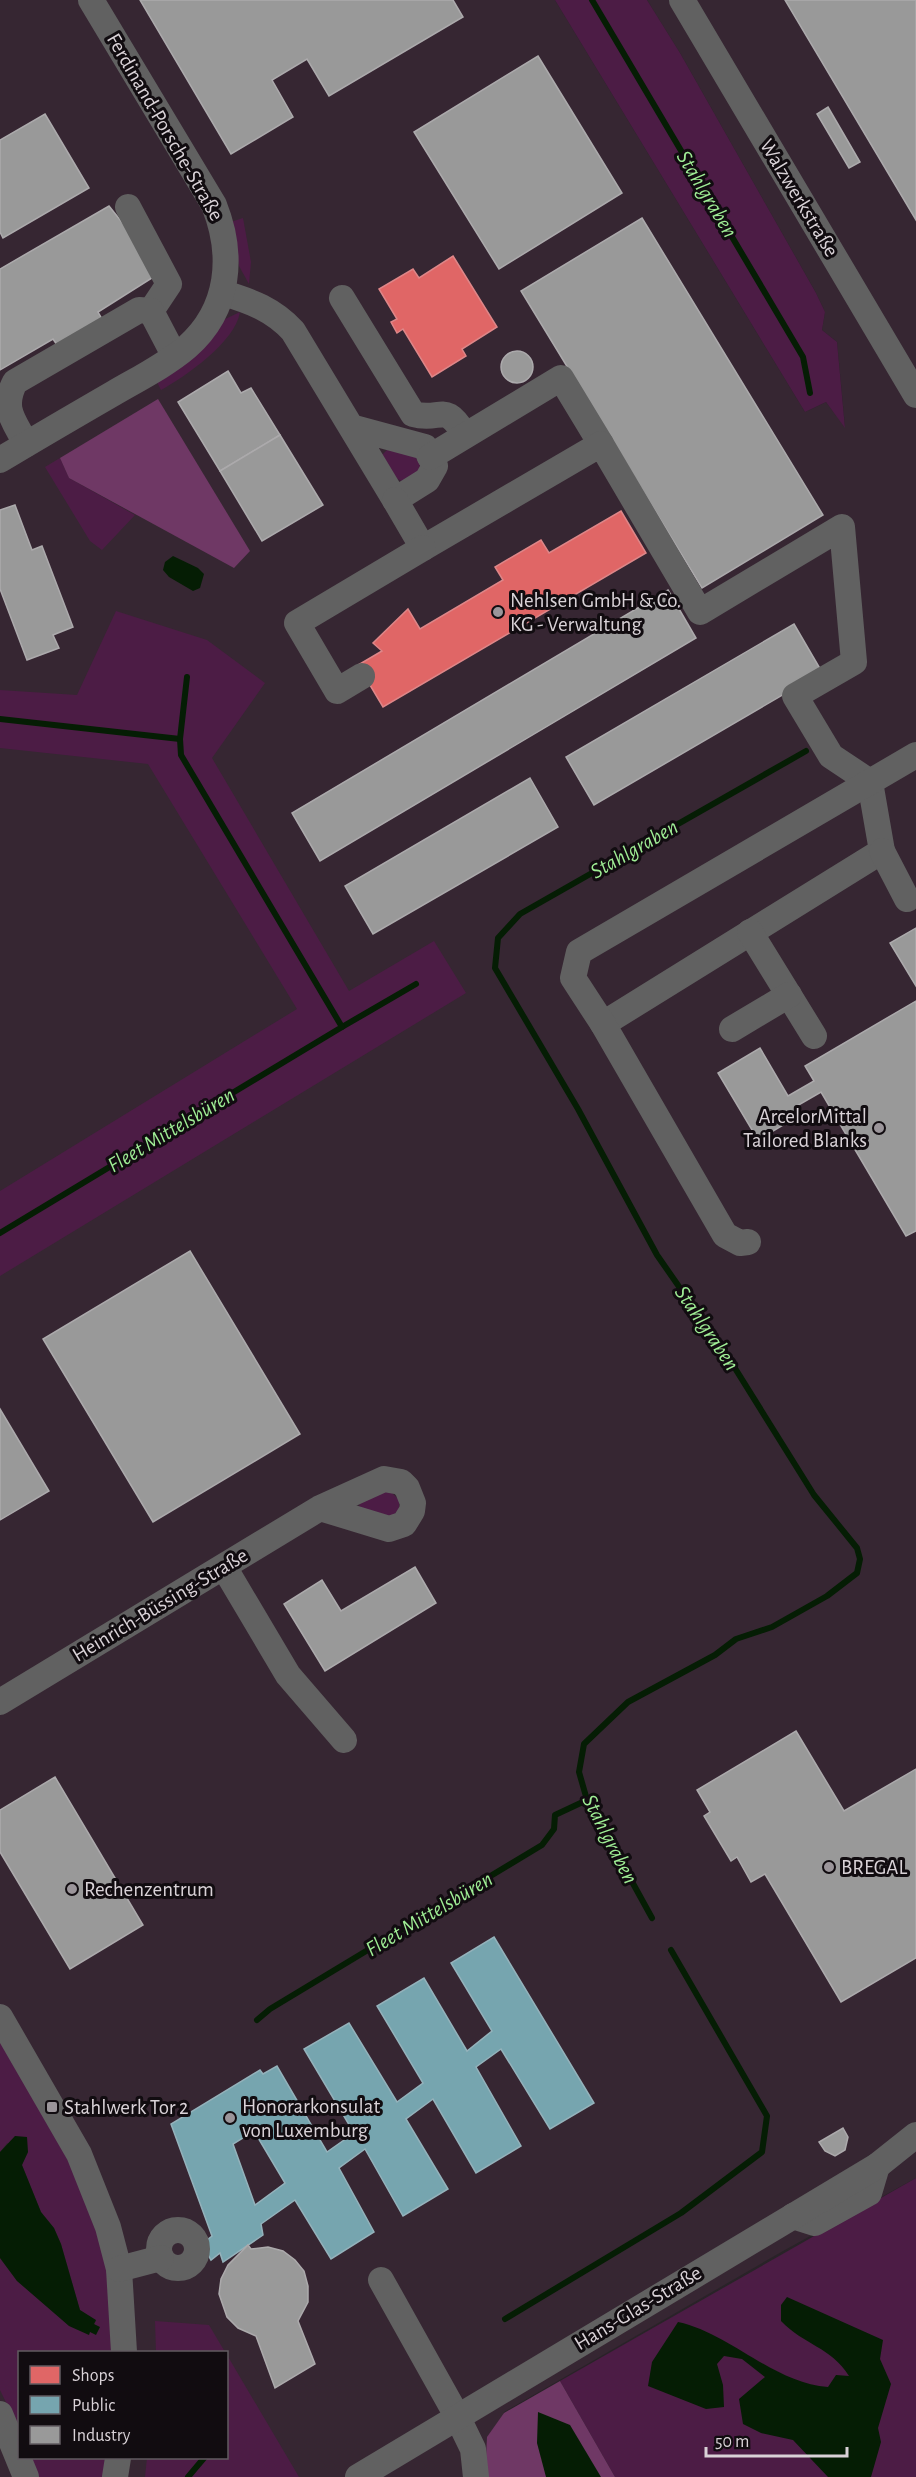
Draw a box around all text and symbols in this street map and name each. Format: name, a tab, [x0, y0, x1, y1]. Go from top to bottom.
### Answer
street label: Ferdinand-Porsche-Straße	[103, 30, 227, 224]
street label: Walzwerkstraße	[756, 136, 842, 260]
water label: Stahlgraben	[673, 147, 741, 241]
place label: Nehlsen GmbH & Co. KG - Verwaltung	[510, 590, 681, 635]
marker: Nehlsen GmbH & Co. KG - Verwaltung	[491, 605, 505, 619]
water label: Stahlgraben	[586, 815, 682, 883]
water label: Fleet Mittelsbüren	[104, 1084, 238, 1176]
place label: ArcelorMittal Tailored Blanks	[743, 1106, 867, 1151]
marker: ArcelorMittal Tailored Blanks	[872, 1121, 886, 1135]
water label: Stahlgraben	[671, 1282, 743, 1374]
street label: Heinrich-Büssing-Straße	[69, 1544, 251, 1666]
water label: Stahlgraben	[578, 1791, 642, 1887]
place label: BREGAL	[841, 1857, 907, 1878]
marker: BREGAL	[822, 1860, 836, 1874]
water label: Fleet Mittelsbüren	[362, 1868, 496, 1960]
place label: Rechenzentrum	[84, 1879, 214, 1900]
marker: Rechenzentrum	[65, 1882, 79, 1896]
place label: Honorarkonsulat von Luxemburg	[242, 2096, 380, 2141]
place label: Stahlwerk Tor 2	[64, 2097, 189, 2118]
marker: Stahlwerk Tor 2	[45, 2100, 59, 2114]
marker: Honorarkonsulat von Luxemburg	[223, 2111, 237, 2125]
street label: Hans-Glas-Straße	[571, 2262, 705, 2354]
legend	[18, 2351, 228, 2459]
text: Shops	[72, 2367, 114, 2385]
text: Public	[72, 2397, 115, 2415]
scale bar	[706, 2420, 847, 2458]
text: Industry	[72, 2427, 131, 2445]
text: 50 m	[715, 2433, 749, 2451]

